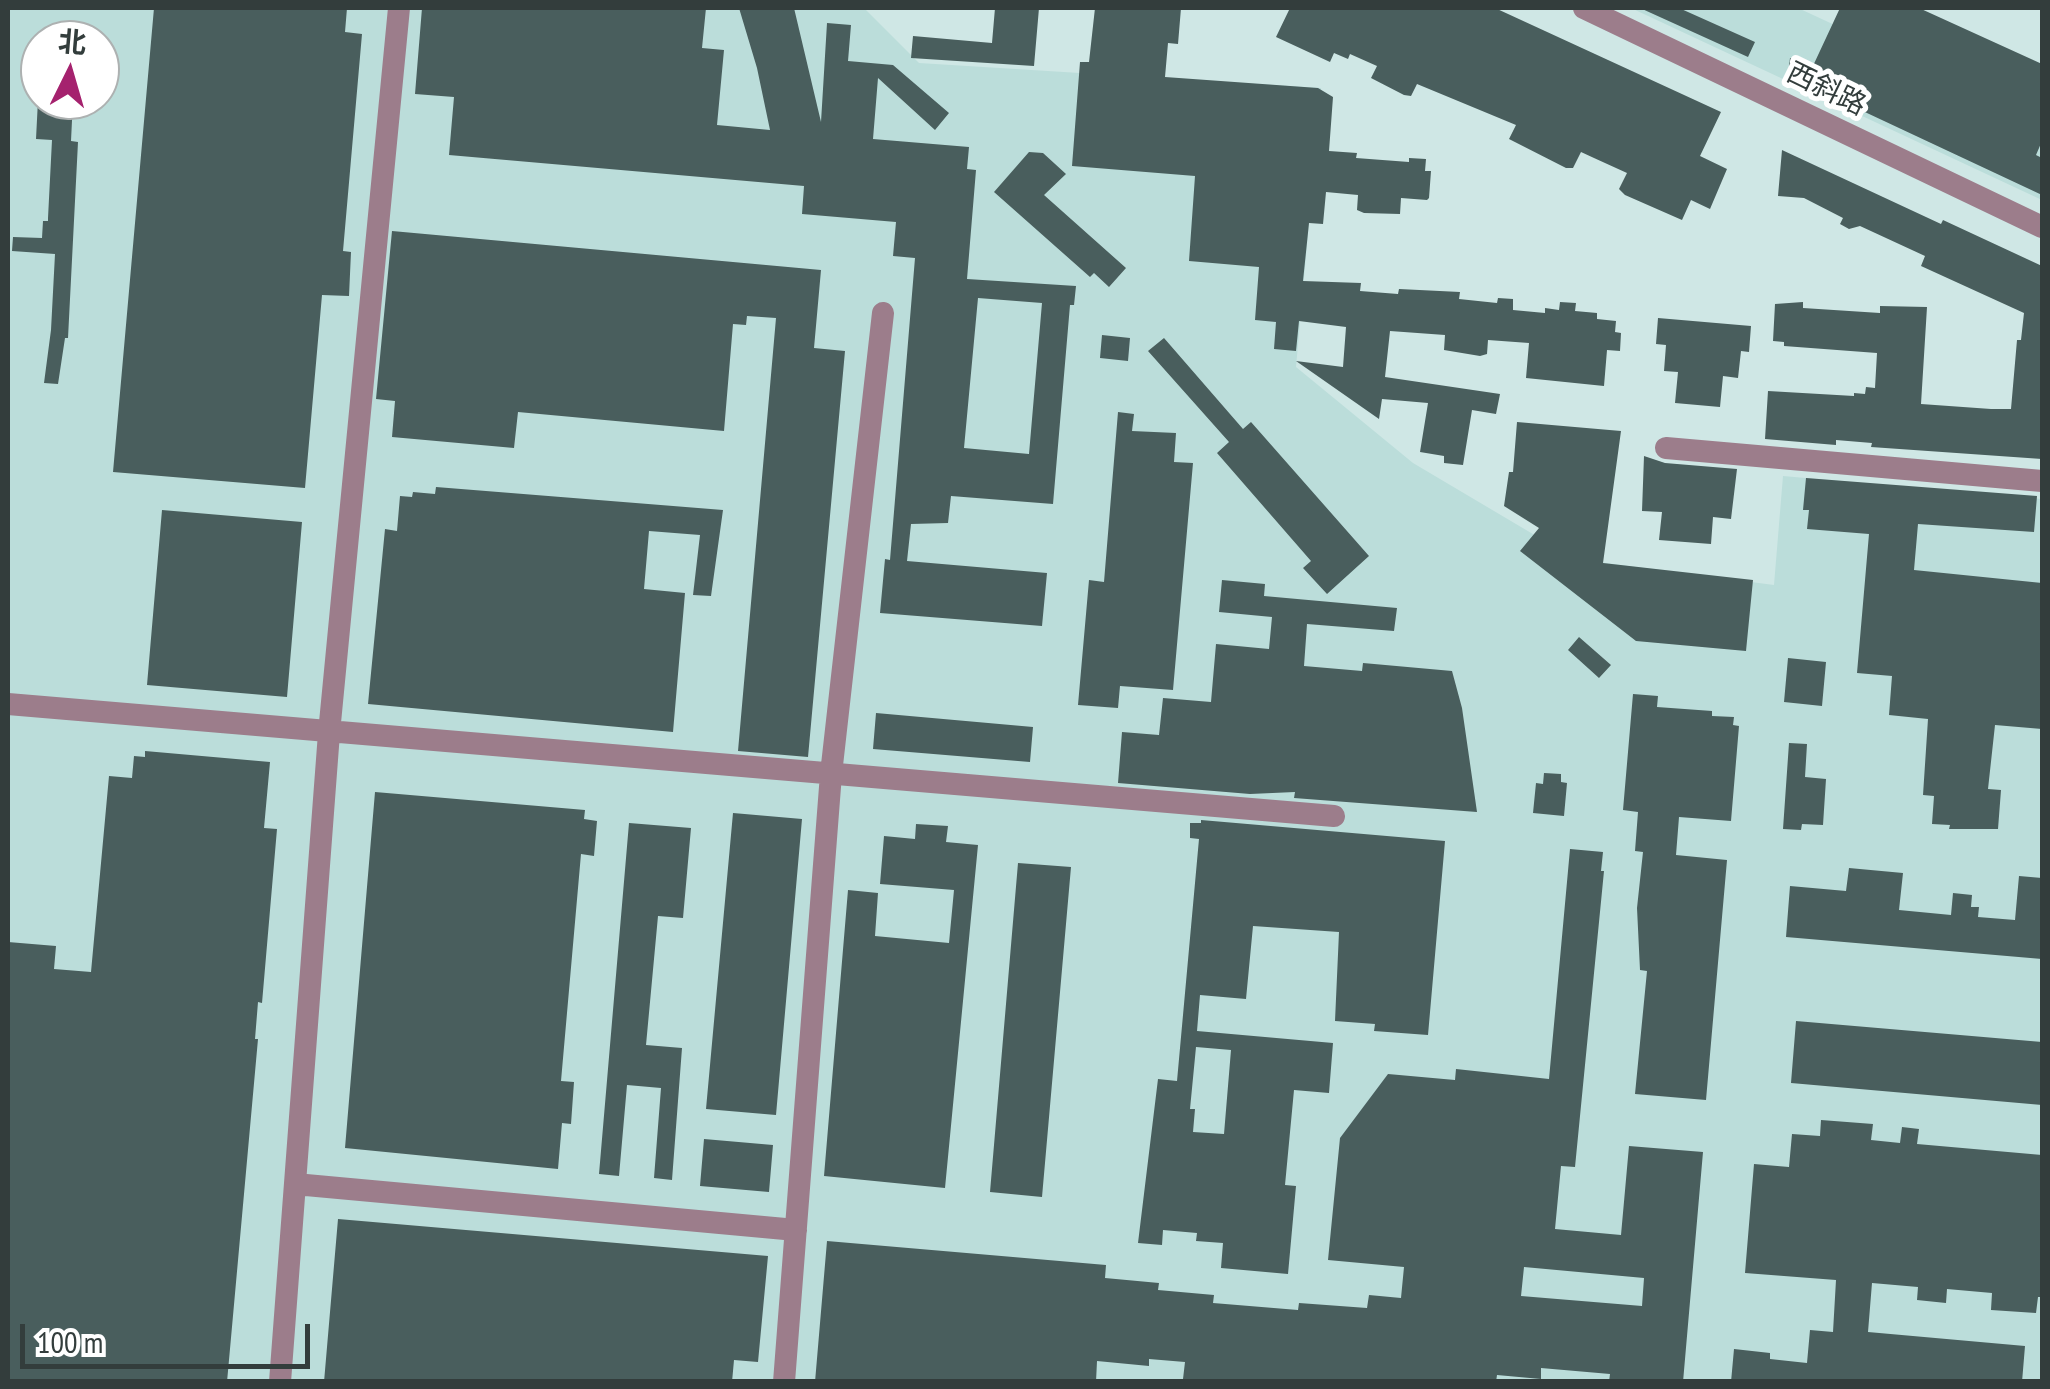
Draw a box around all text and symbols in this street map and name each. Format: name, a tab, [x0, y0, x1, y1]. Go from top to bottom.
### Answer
north arrow	[20, 20, 120, 120]
text: 北	[57, 22, 88, 61]
street label: 西斜路	[1781, 56, 1871, 124]
scale bar	[25, 1304, 315, 1366]
text: 100 m	[37, 1322, 103, 1361]

